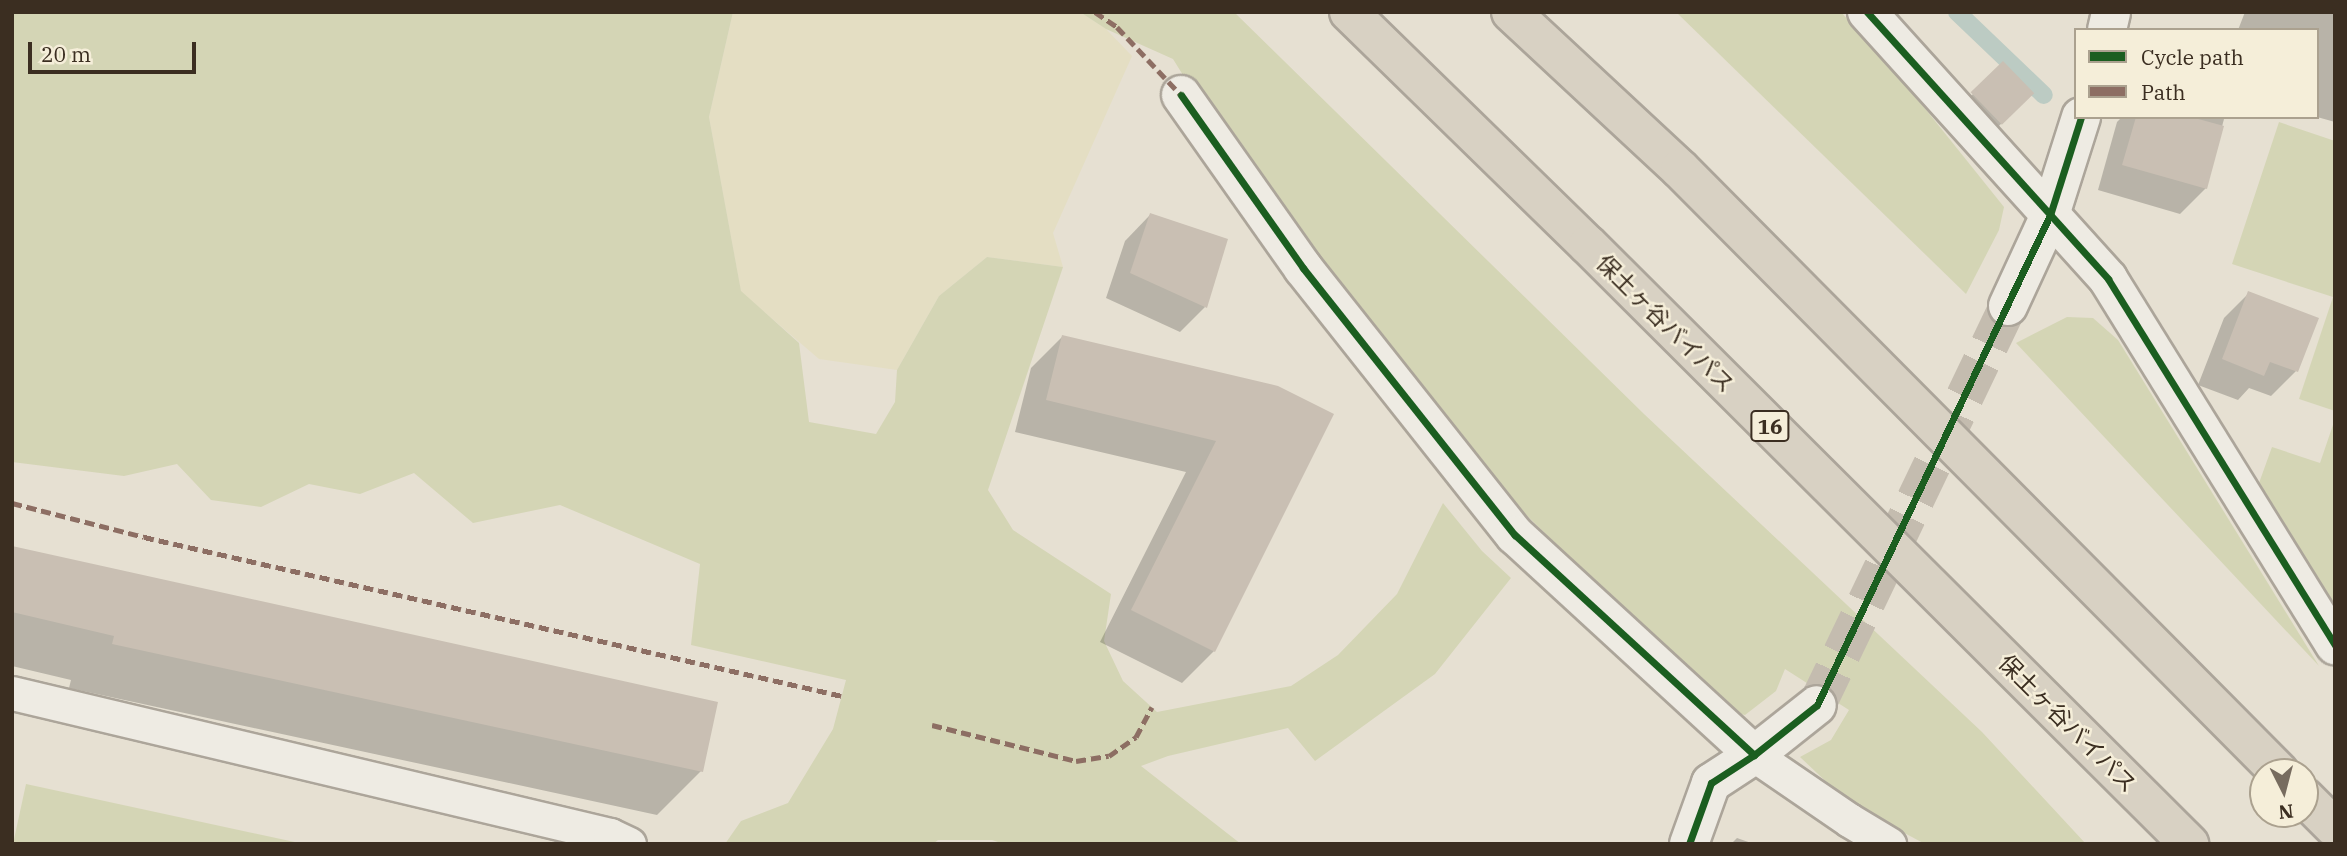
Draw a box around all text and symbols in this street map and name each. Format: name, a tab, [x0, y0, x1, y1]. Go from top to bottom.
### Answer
scale bar	[32, 28, 200, 72]
legend	[2074, 28, 2319, 119]
text: 20 m	[41, 40, 91, 68]
text: Cycle path	[2141, 43, 2244, 71]
text: Path	[2141, 78, 2186, 106]
street label: 保土ヶ谷バイパス	[1591, 248, 1741, 398]
road number: 16	[1749, 408, 1791, 444]
street label: 保土ヶ谷バイパス	[1993, 648, 2143, 798]
north arrow	[2249, 758, 2319, 828]
text: N	[2277, 799, 2295, 825]

